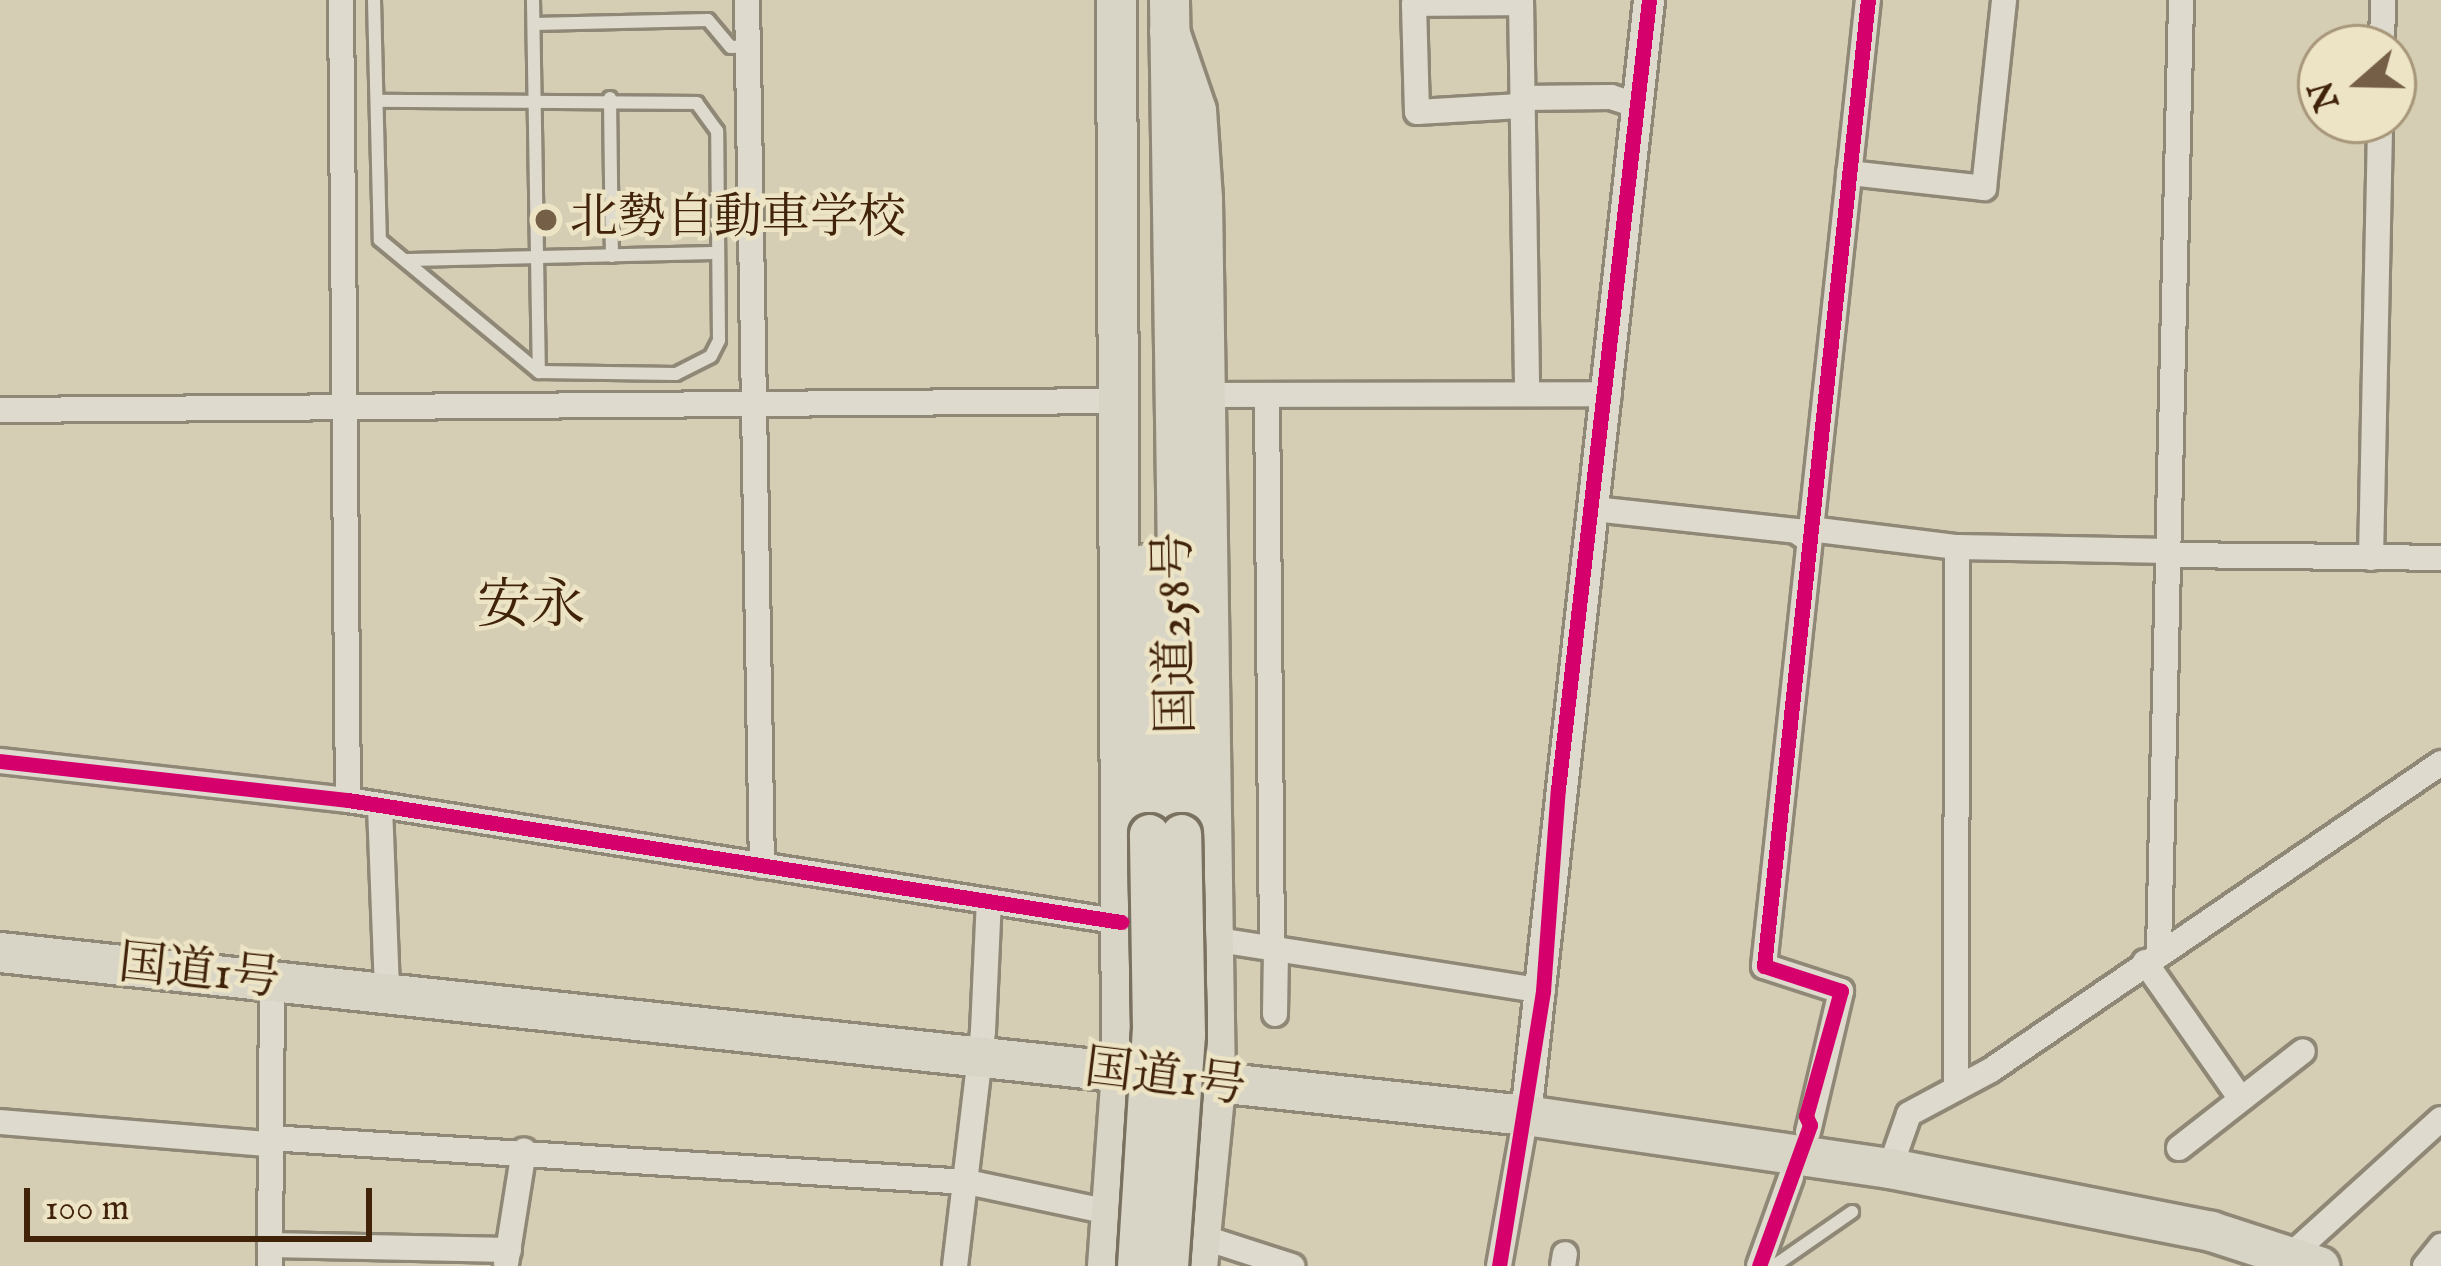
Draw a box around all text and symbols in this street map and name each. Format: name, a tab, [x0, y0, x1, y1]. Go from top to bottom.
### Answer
north arrow	[2297, 24, 2417, 144]
text: N	[2301, 75, 2351, 116]
place label: 北勢自動車学校	[570, 191, 906, 249]
marker: 北勢自動車学校	[533, 207, 559, 233]
street label: 国道258号	[1146, 531, 1208, 735]
district label: 安永	[477, 576, 585, 640]
street label: 国道1号	[115, 936, 283, 1010]
street label: 国道1号	[1081, 1041, 1249, 1117]
scale bar	[30, 1164, 378, 1238]
text: 100 m	[45, 1186, 129, 1232]

